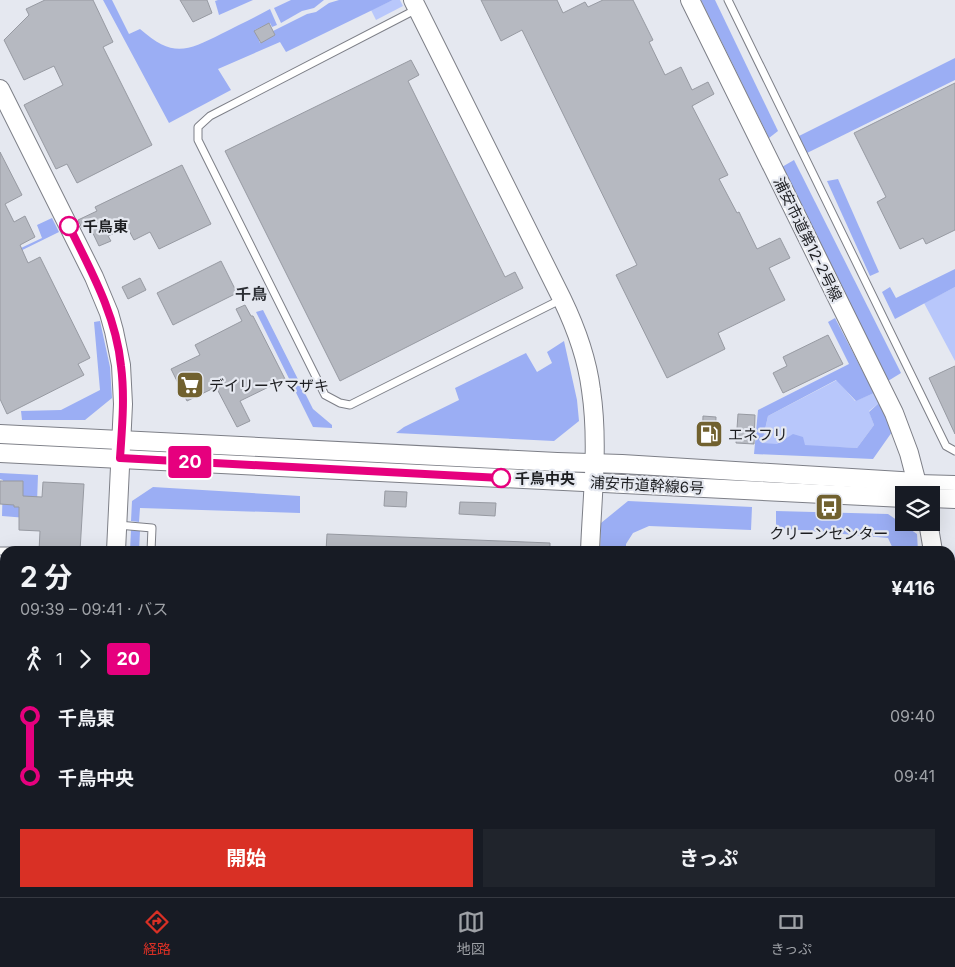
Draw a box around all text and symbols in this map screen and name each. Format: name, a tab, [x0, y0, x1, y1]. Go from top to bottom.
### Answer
street label: 浦安市道第12-2号線	[770, 174, 846, 304]
marker: 千鳥東	[59, 216, 79, 236]
place label: 千鳥東	[83, 217, 128, 236]
district label: 千鳥	[235, 284, 267, 304]
supermarket icon: デイリーヤマザキ	[175, 370, 205, 400]
place label: デイリーヤマザキ	[209, 376, 329, 395]
fuel station icon: エネフリ	[694, 419, 724, 449]
place label: エネフリ	[728, 425, 788, 444]
line badge: 20	[168, 446, 212, 478]
text: 20	[178, 451, 202, 472]
marker: 千鳥中央	[491, 468, 511, 488]
place label: 千鳥中央	[515, 469, 575, 488]
street label: 浦安市道幹線6号	[589, 473, 705, 497]
map controls	[895, 486, 940, 531]
button: layers	[895, 486, 940, 531]
bus stop icon: クリーンセンター	[814, 492, 844, 522]
place label: クリーンセンター	[769, 524, 889, 543]
text: 2 分	[20, 560, 72, 594]
text: ¥416	[892, 577, 935, 600]
text: 09:39 – 09:41 · バス	[20, 599, 168, 619]
icon: walk	[20, 645, 48, 673]
icon: forward	[71, 645, 99, 673]
text: 20	[117, 648, 140, 669]
text: 1	[56, 649, 63, 669]
text: 09:40	[890, 706, 935, 726]
text: 千鳥東	[58, 707, 115, 730]
text: 09:41	[894, 766, 935, 786]
text: 千鳥中央	[58, 767, 134, 790]
button: 開始	[20, 829, 473, 887]
button: きっぷ	[483, 829, 935, 887]
tab: 経路	[143, 908, 171, 958]
tab: 地図	[457, 908, 485, 958]
tab: きっぷ	[771, 908, 812, 958]

